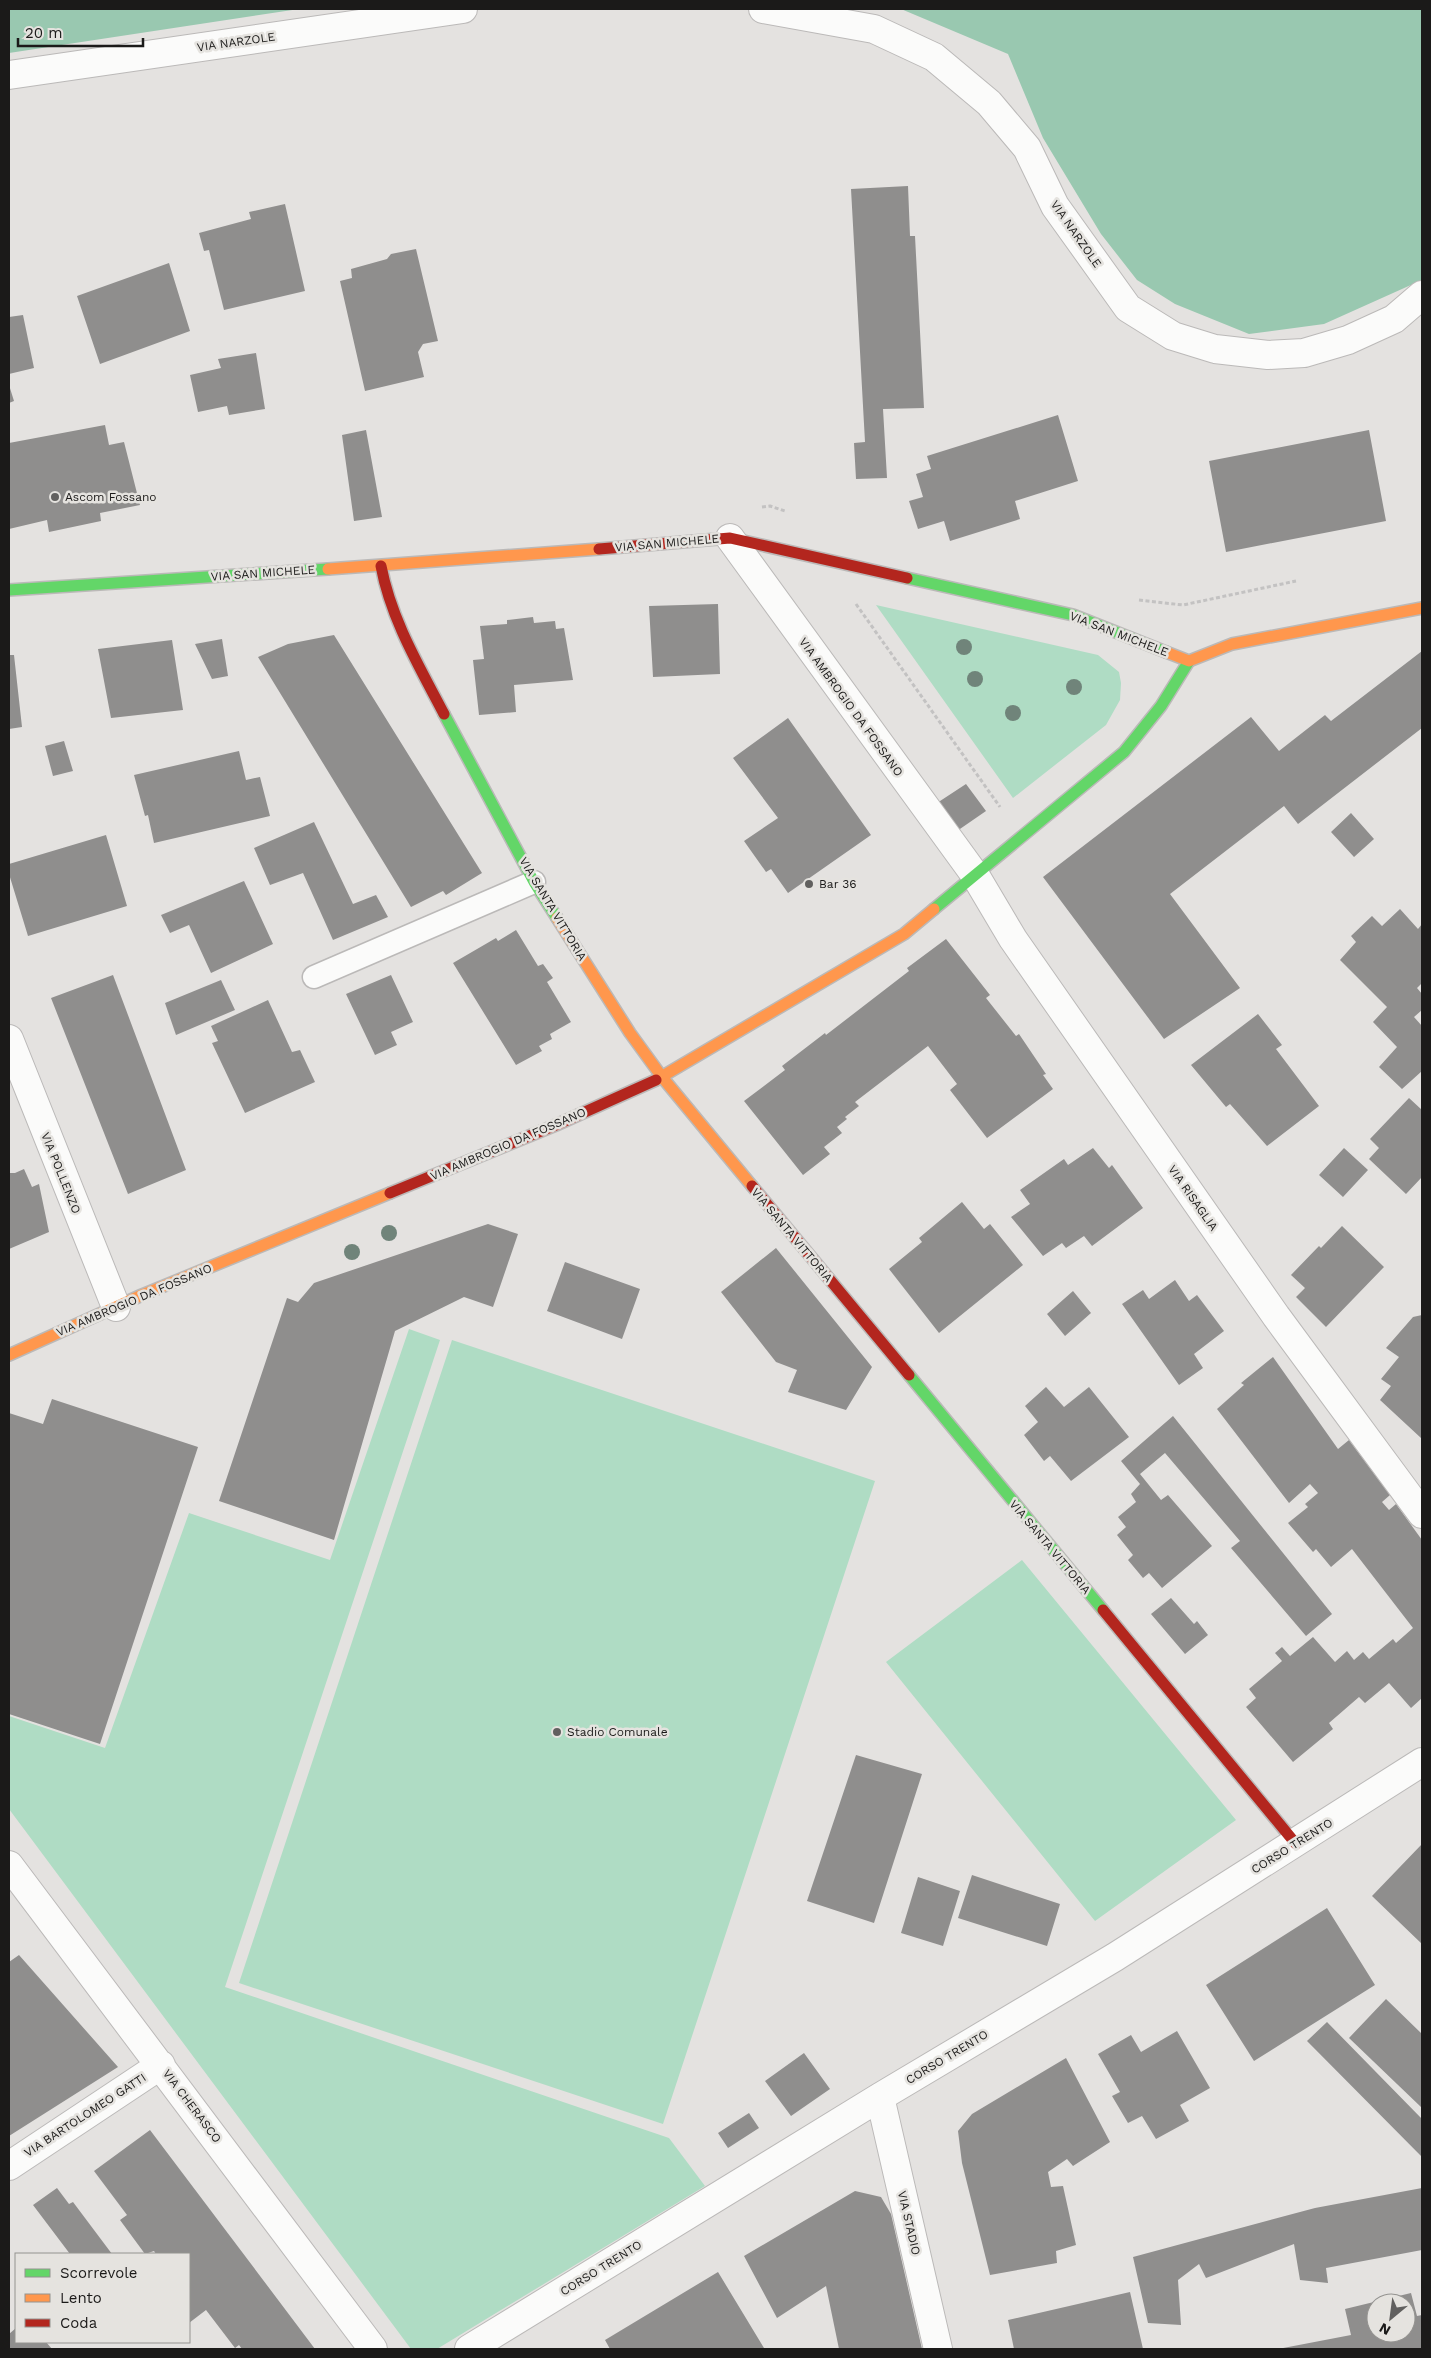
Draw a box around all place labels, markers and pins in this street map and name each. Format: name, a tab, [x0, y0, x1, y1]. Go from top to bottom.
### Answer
place label: Ascom Fossano	[65, 490, 157, 504]
marker: Ascom Fossano	[49, 491, 61, 503]
place label: Bar 36	[819, 877, 857, 891]
marker: Bar 36	[803, 878, 815, 890]
place label: Stadio Comunale	[567, 1725, 668, 1739]
marker: Stadio Comunale	[551, 1726, 563, 1738]

